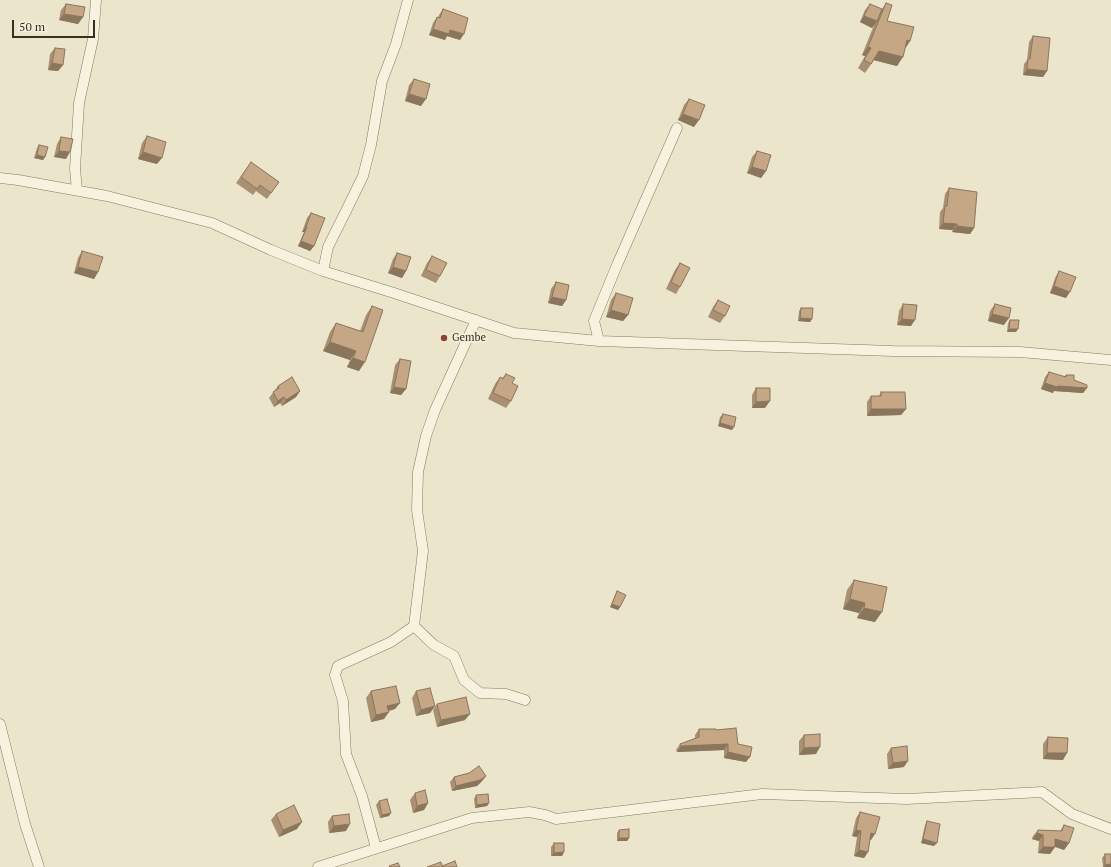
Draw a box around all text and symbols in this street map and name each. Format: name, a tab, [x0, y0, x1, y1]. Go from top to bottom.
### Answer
scale bar	[14, 12, 97, 38]
text: 50 m	[19, 19, 45, 34]
place label: Gembe	[452, 331, 486, 345]
marker: Gembe	[439, 333, 449, 343]

